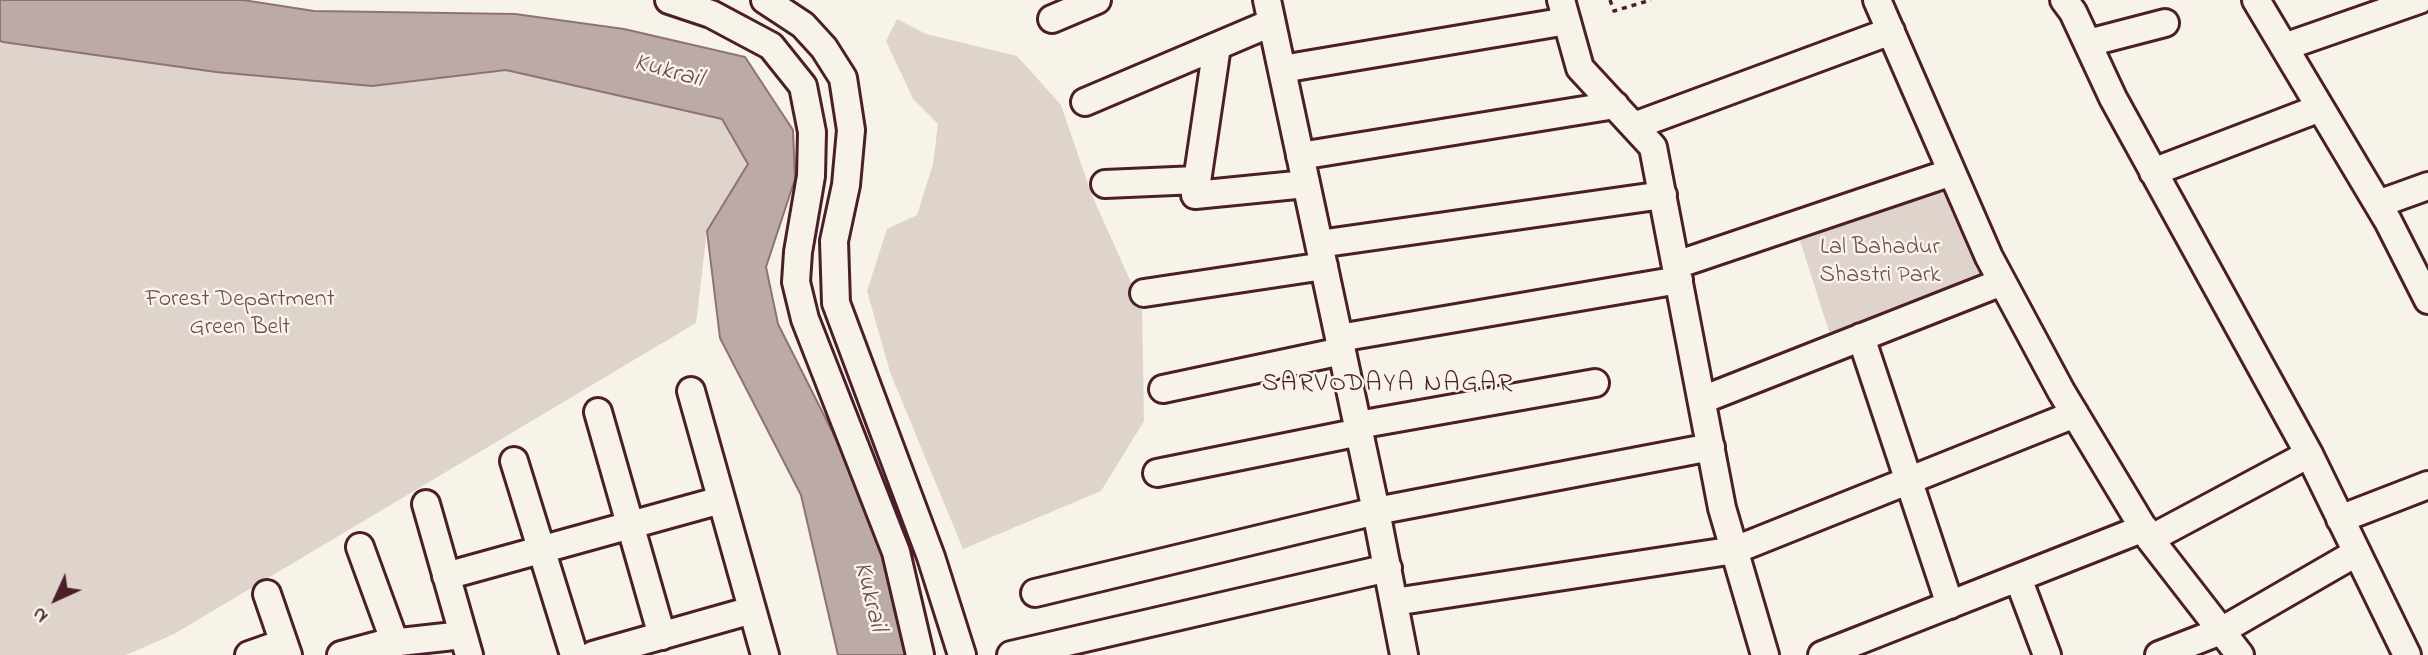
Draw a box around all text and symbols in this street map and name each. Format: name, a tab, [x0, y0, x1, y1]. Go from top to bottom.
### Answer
water label: Kukrail	[630, 49, 706, 97]
park label: Lal Bahadur Shastri Park	[1819, 235, 1941, 291]
park label: Forest Department Green Belt	[145, 287, 335, 343]
district label: SARVODAYA NAGAR	[1264, 370, 1512, 402]
water label: Kukrail	[844, 559, 892, 635]
north arrow	[21, 564, 91, 634]
text: N	[27, 600, 55, 628]

